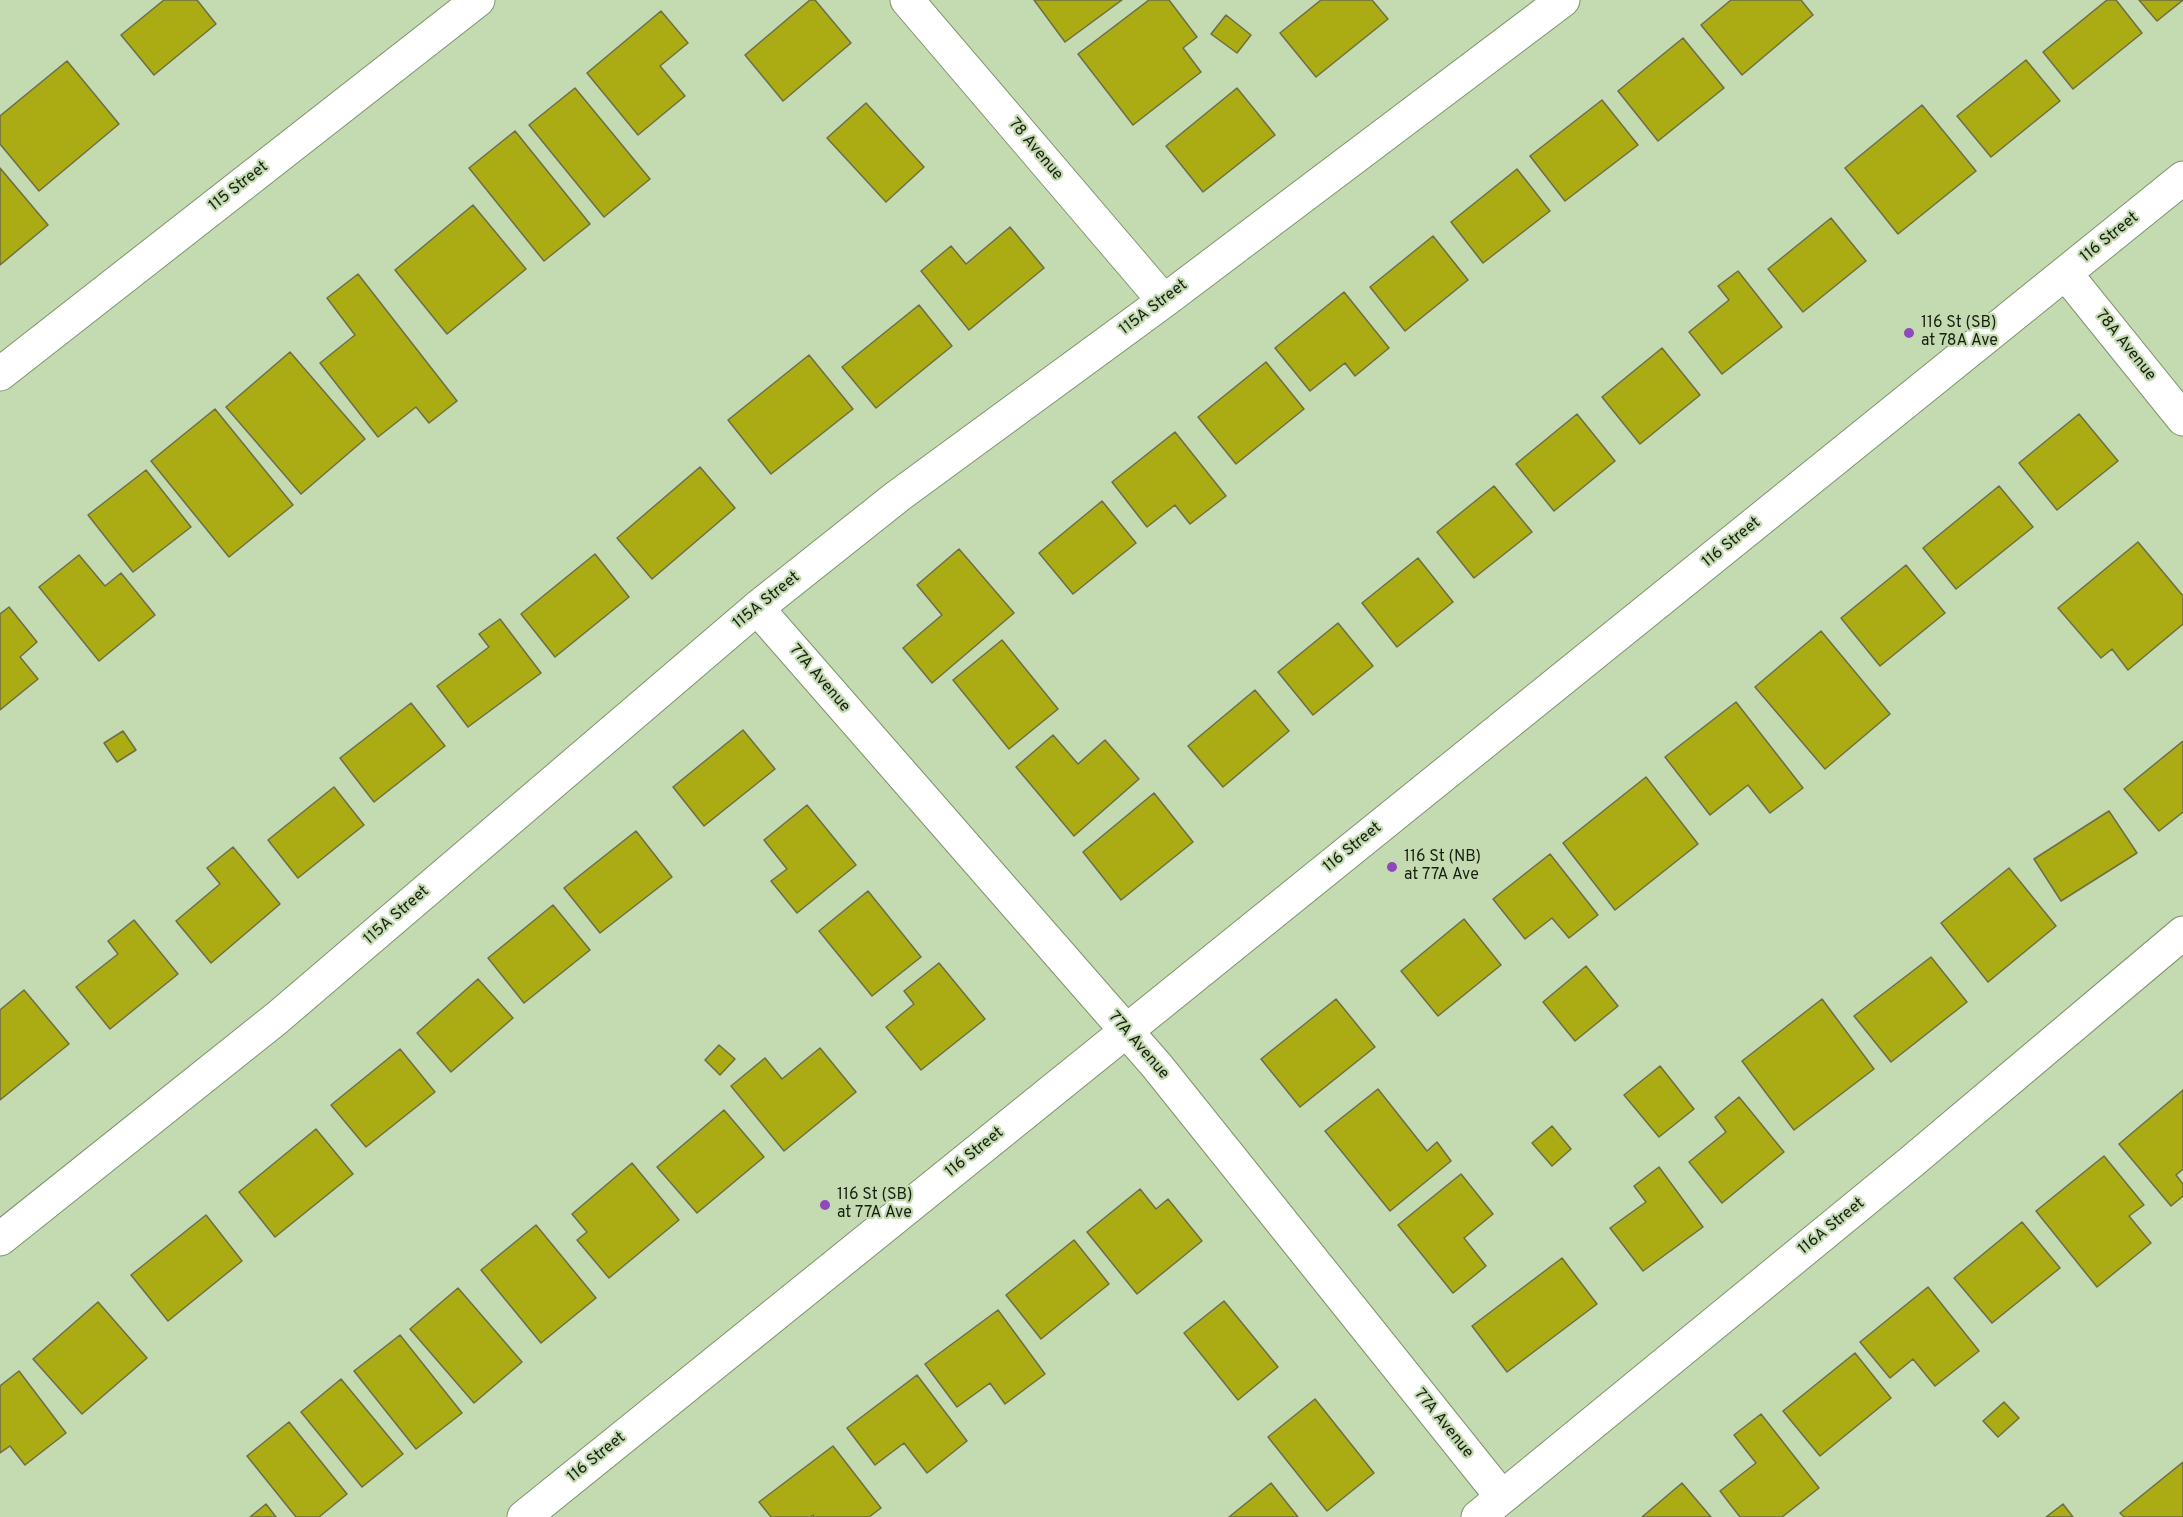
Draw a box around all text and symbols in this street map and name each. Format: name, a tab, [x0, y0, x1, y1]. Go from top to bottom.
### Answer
street label: 78 Avenue	[1004, 115, 1066, 185]
street label: 115 Street	[206, 158, 272, 216]
street label: 116 Street	[2077, 209, 2143, 267]
street label: 115A Street	[1116, 276, 1192, 340]
street label: 78A Avenue	[2091, 307, 2159, 385]
place label: 116 St (SB) at 78A Ave	[1921, 314, 1998, 352]
marker: 116 St (SB) at 78A Ave	[1902, 326, 1916, 340]
street label: 116 Street	[1699, 514, 1765, 572]
street label: 115A Street	[730, 568, 804, 634]
street label: 77A Avenue	[784, 641, 854, 717]
street label: 116 Street	[1320, 819, 1386, 877]
place label: 116 St (NB) at 77A Ave	[1404, 848, 1481, 886]
marker: 116 St (NB) at 77A Ave	[1385, 860, 1399, 874]
street label: 115A Street	[360, 882, 434, 950]
street label: 77A Avenue	[1103, 1008, 1173, 1084]
street label: 116 Street	[942, 1124, 1008, 1182]
place label: 116 St (SB) at 77A Ave	[837, 1186, 912, 1224]
street label: 116A Street	[1795, 1194, 1869, 1260]
marker: 116 St (SB) at 77A Ave	[818, 1198, 832, 1212]
street label: 77A Avenue	[1409, 1385, 1477, 1463]
street label: 116 Street	[564, 1429, 630, 1487]

